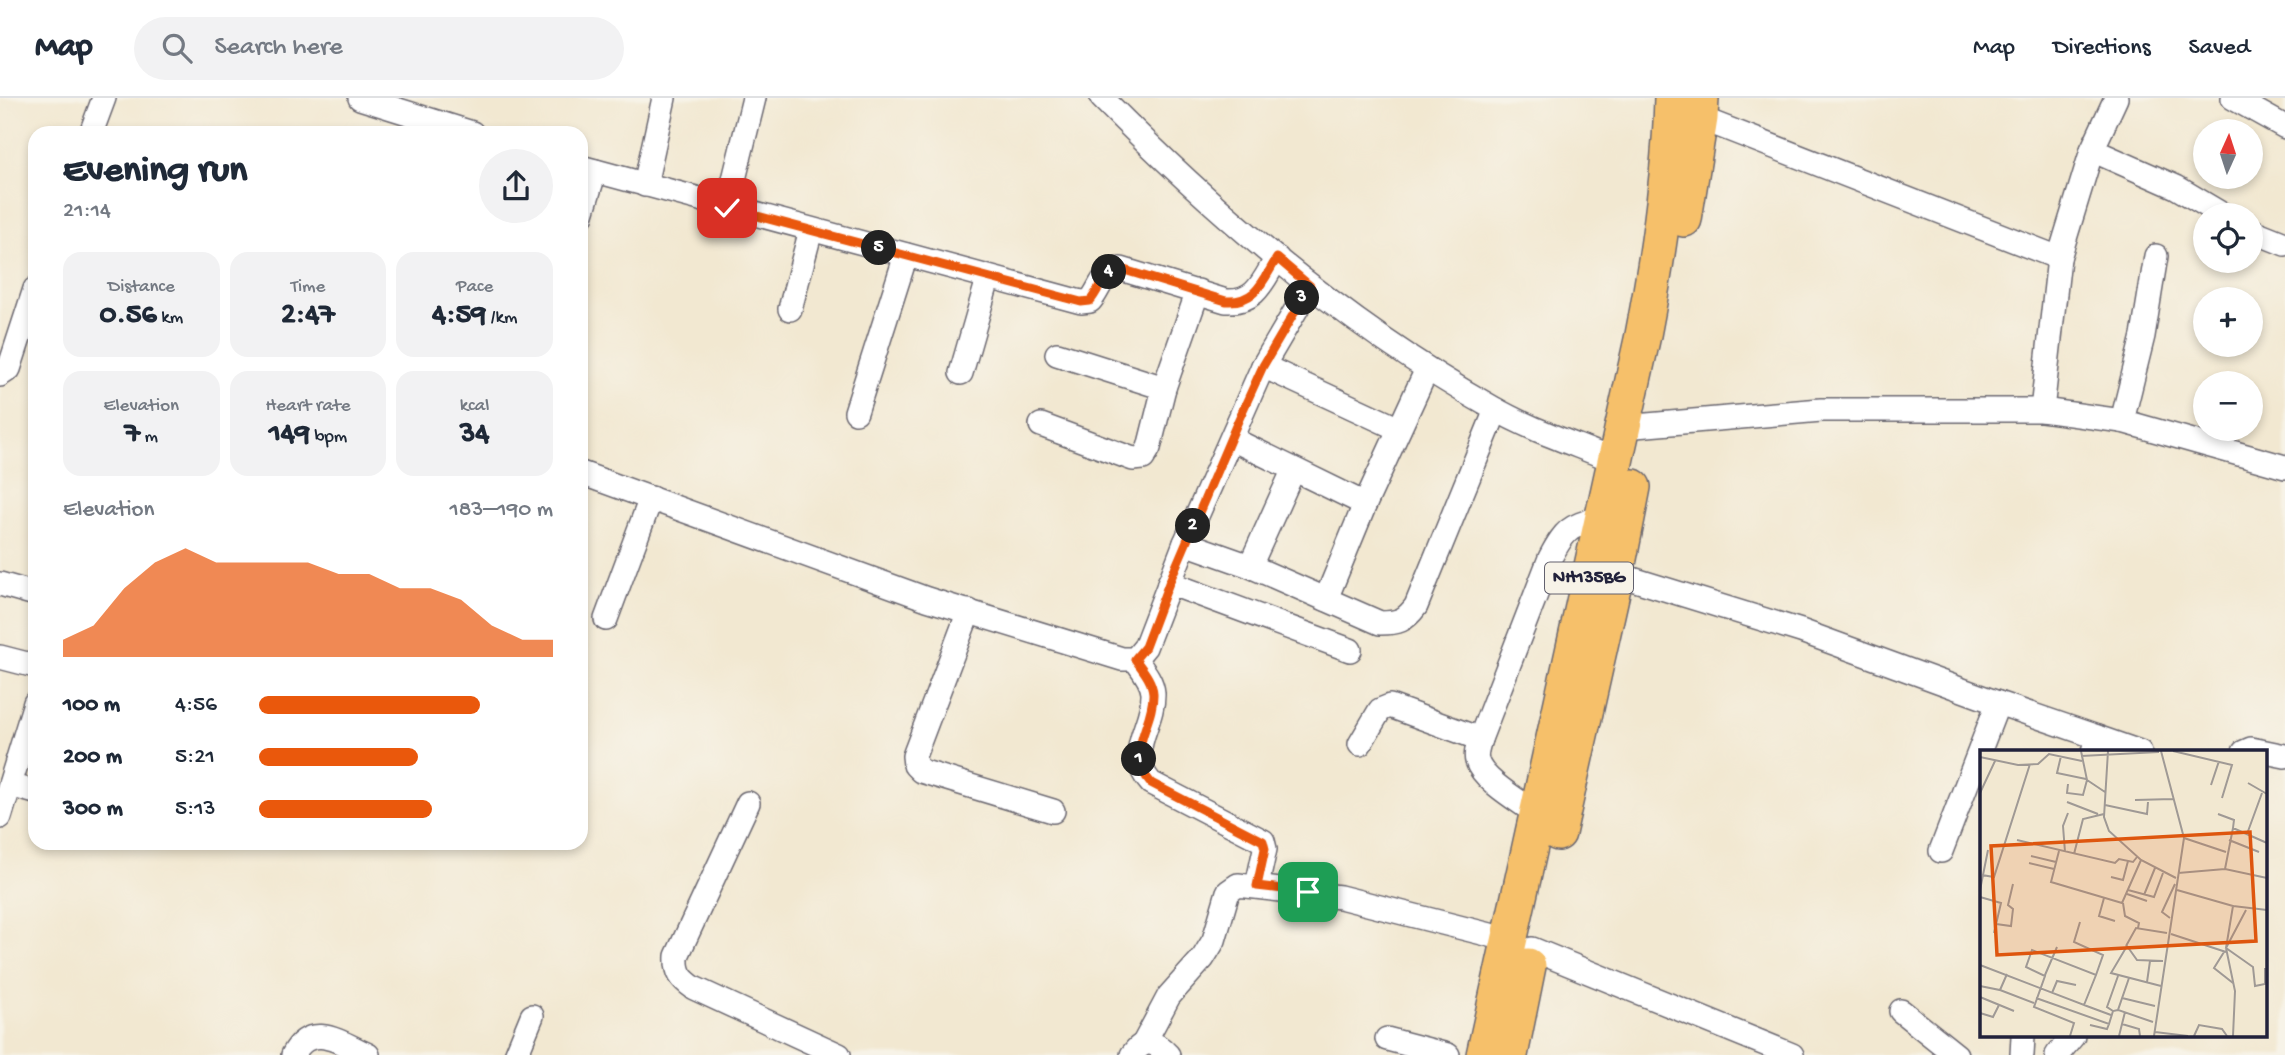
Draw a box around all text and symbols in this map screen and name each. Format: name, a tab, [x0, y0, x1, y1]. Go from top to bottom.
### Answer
search box	[134, 17, 624, 80]
text: Map	[35, 29, 92, 67]
icon: search	[158, 29, 196, 67]
text: Search here	[214, 33, 343, 64]
text: Map	[1973, 34, 2015, 63]
text: Directions	[2053, 34, 2151, 63]
text: Saved	[2189, 34, 2250, 63]
north arrow	[2193, 119, 2263, 189]
map controls	[2193, 119, 2263, 441]
button: share	[479, 149, 553, 223]
text: Evening run	[63, 150, 247, 194]
pin	[697, 178, 757, 238]
icon: check	[708, 189, 746, 227]
text: 21:14	[63, 198, 111, 225]
button: locate	[2193, 203, 2263, 273]
pin: 5	[862, 230, 896, 266]
text: 5	[874, 236, 884, 259]
pin: 4	[1092, 254, 1126, 290]
text: 4	[1104, 260, 1113, 283]
text: Distance	[108, 276, 175, 299]
text: Time	[291, 276, 325, 299]
text: Pace	[456, 276, 493, 299]
pin: 3	[1284, 280, 1320, 316]
text: 3	[1297, 286, 1306, 309]
button: +	[2193, 287, 2263, 357]
text: 0.56	[99, 299, 157, 334]
text: 2:47	[281, 299, 335, 334]
text: 4:59	[432, 299, 486, 334]
text: km	[157, 307, 183, 330]
text: /km	[486, 307, 517, 330]
button: −	[2193, 371, 2263, 441]
text: Elevation	[104, 395, 179, 418]
text: Heart rate	[265, 395, 351, 418]
text: kcal	[460, 395, 490, 418]
text: 7	[125, 418, 140, 453]
text: 149	[269, 418, 310, 453]
text: 34	[460, 418, 490, 453]
text: m	[140, 426, 158, 449]
text: bpm	[310, 426, 347, 449]
text: Elevation	[63, 497, 154, 524]
text: 183–190 m	[449, 497, 553, 524]
pin: 2	[1176, 508, 1210, 544]
text: 2	[1188, 514, 1197, 537]
road number: NH135BG	[1545, 562, 1633, 593]
text: 100 m	[63, 692, 120, 719]
text: 4:56	[175, 692, 217, 719]
pin: 1	[1122, 742, 1156, 776]
text: 200 m	[63, 744, 122, 771]
text: 5:21	[175, 744, 215, 771]
text: 1	[1135, 747, 1142, 770]
inset map	[1980, 750, 2268, 1038]
text: 300 m	[63, 796, 123, 823]
text: 5:13	[175, 796, 216, 823]
pin	[1278, 862, 1338, 922]
icon: arrive	[1289, 873, 1327, 911]

